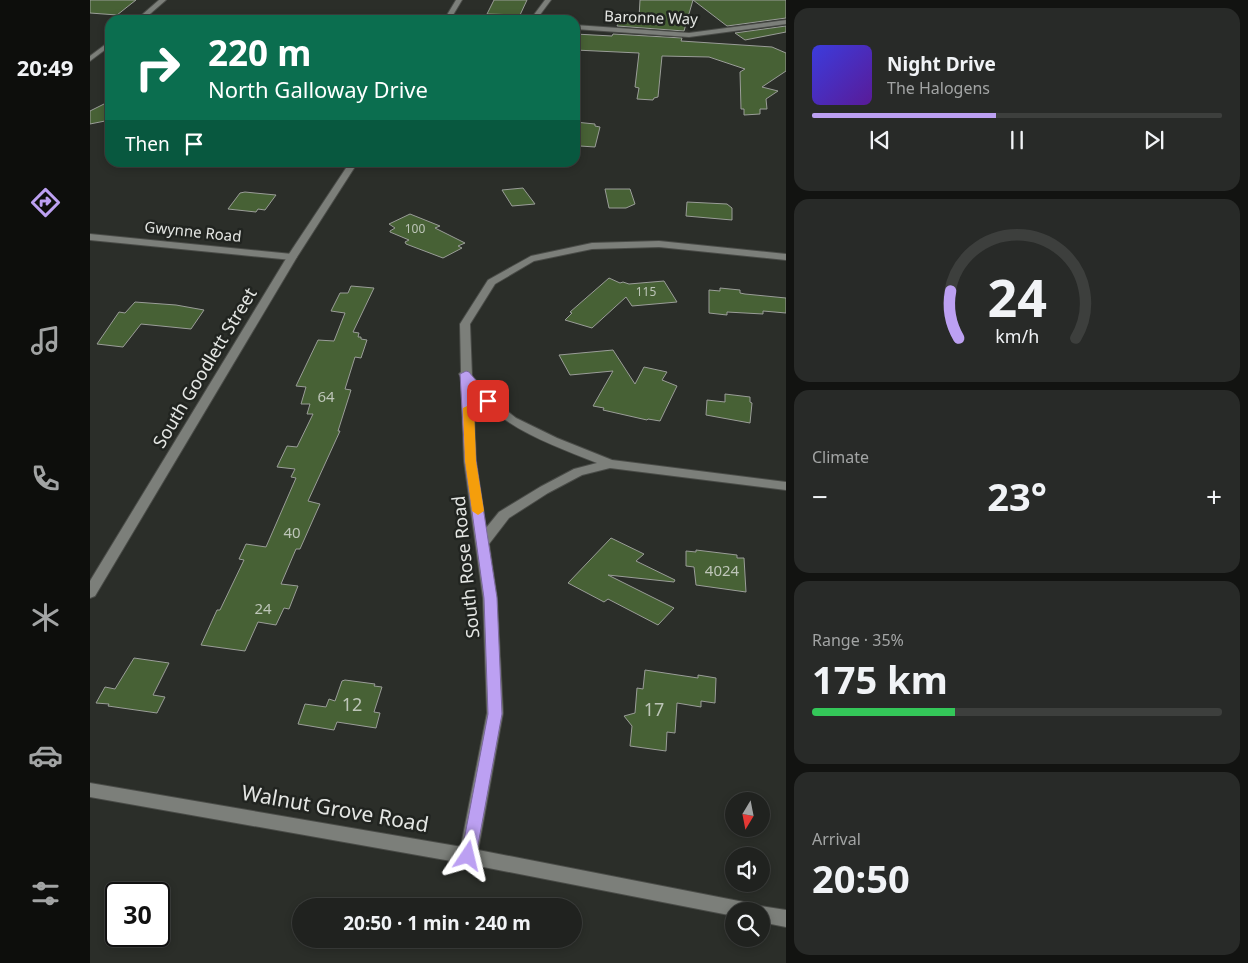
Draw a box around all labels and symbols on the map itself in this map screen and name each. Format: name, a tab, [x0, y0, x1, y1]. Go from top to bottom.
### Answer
street label: Baronne Way	[604, 5, 699, 29]
street label: Gwynne Road	[144, 216, 243, 246]
house number: 100	[405, 220, 425, 237]
street label: South Goodlett Street	[147, 283, 262, 452]
house number: 115	[636, 283, 656, 300]
pin	[467, 380, 509, 422]
house number: 64	[317, 386, 335, 406]
street label: South Rose Road	[446, 495, 484, 639]
house number: 40	[283, 522, 301, 542]
house number: 4024	[705, 560, 740, 580]
house number: 24	[254, 598, 272, 618]
house number: 12	[342, 692, 362, 716]
house number: 17	[644, 697, 664, 721]
street label: Walnut Grove Road	[239, 778, 431, 838]
north arrow	[725, 792, 770, 838]
position arrow	[441, 829, 493, 881]
speed limit sign: 30	[105, 882, 170, 947]

